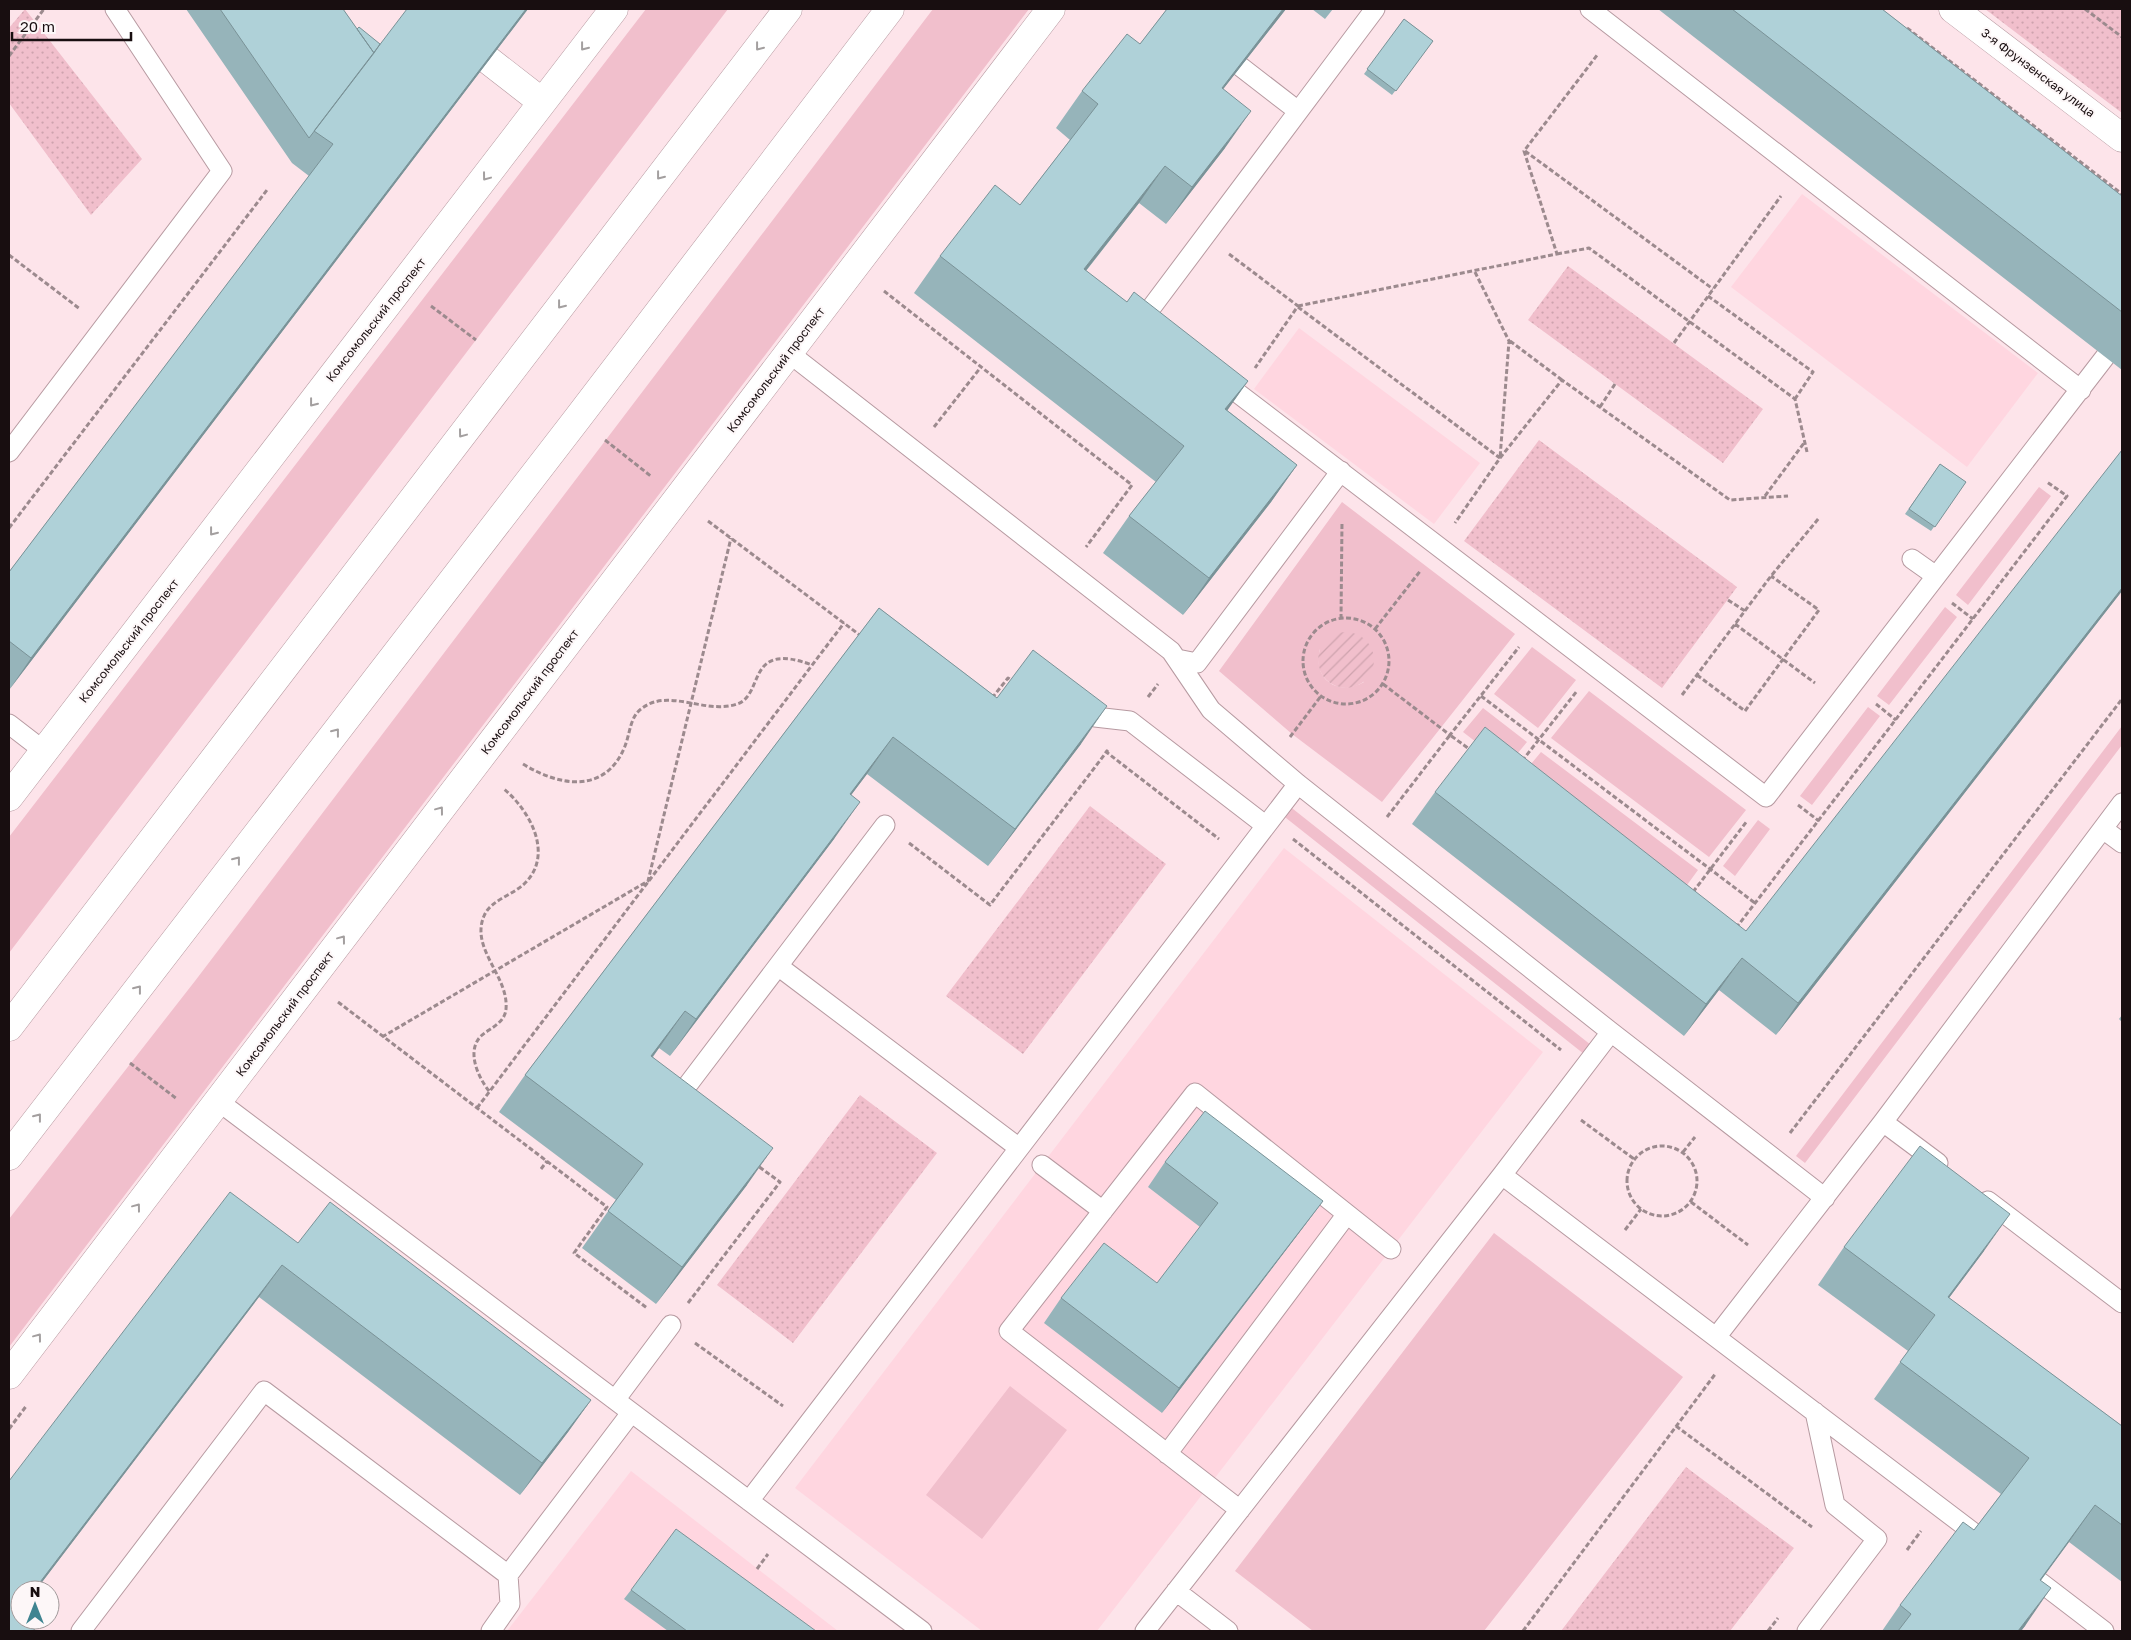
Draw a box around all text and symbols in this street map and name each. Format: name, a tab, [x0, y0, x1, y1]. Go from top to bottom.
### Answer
scale bar	[12, 10, 131, 42]
text: 20 m	[20, 17, 55, 35]
street label: 3-я Фрунзенская улица	[1978, 25, 2098, 120]
one-way arrow	[582, 41, 590, 50]
one-way arrow	[756, 41, 764, 50]
one-way arrow	[657, 170, 665, 179]
one-way arrow	[483, 171, 492, 181]
street label: Комсомольский проспект	[323, 255, 429, 385]
one-way arrow	[558, 299, 567, 309]
street label: Комсомольский проспект	[723, 304, 828, 435]
one-way arrow	[310, 397, 318, 406]
one-way arrow	[459, 428, 468, 438]
one-way arrow	[211, 526, 219, 535]
street label: Комсомольский проспект	[76, 576, 182, 706]
street label: Комсомольский проспект	[477, 626, 582, 757]
one-way arrow	[331, 728, 340, 737]
one-way arrow	[435, 807, 443, 816]
one-way arrow	[231, 856, 240, 866]
one-way arrow	[336, 935, 345, 945]
street label: Комсомольский проспект	[232, 948, 337, 1079]
one-way arrow	[132, 986, 140, 995]
one-way arrow	[33, 1114, 42, 1123]
one-way arrow	[131, 1203, 140, 1213]
one-way arrow	[33, 1333, 42, 1342]
north arrow	[10, 1580, 60, 1630]
text: N	[30, 1583, 40, 1600]

